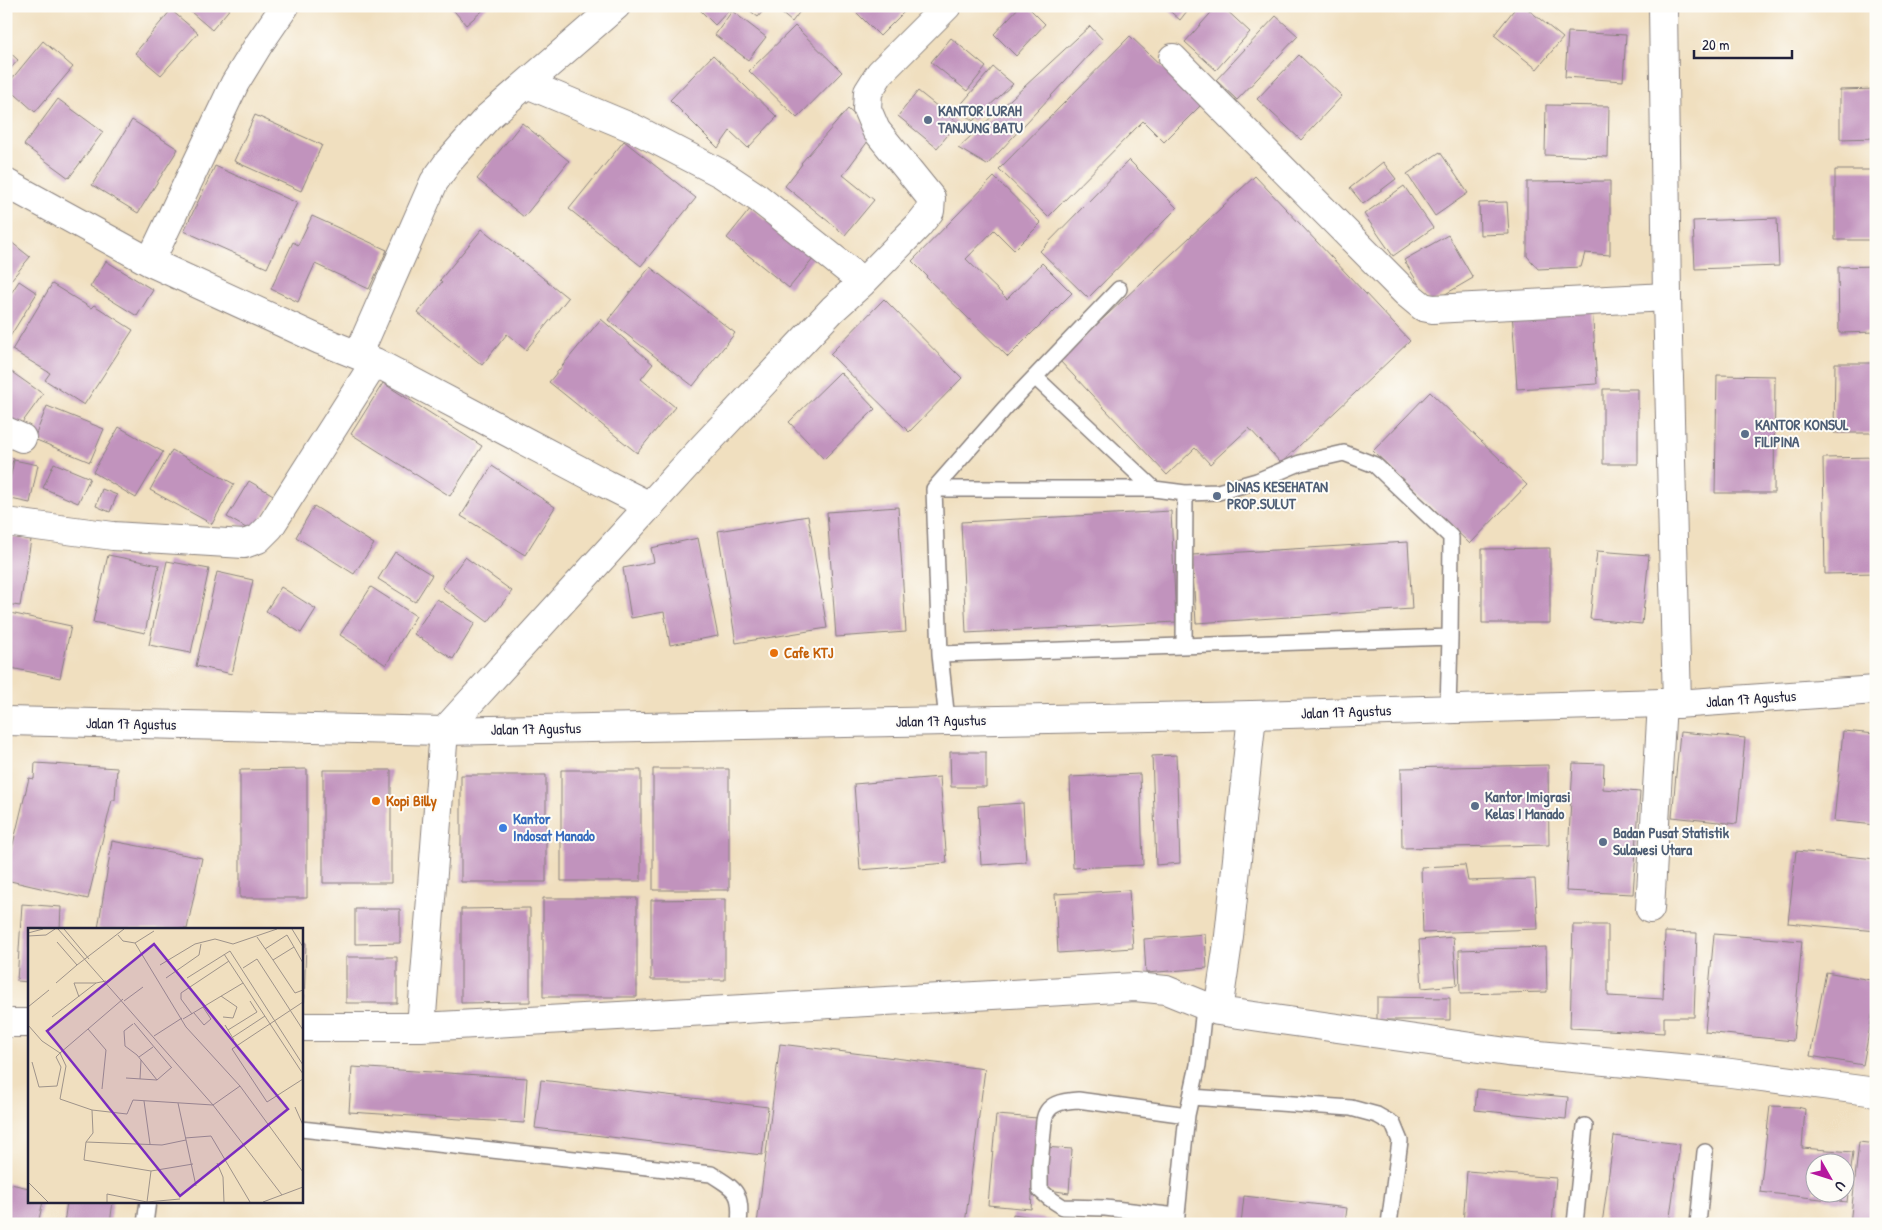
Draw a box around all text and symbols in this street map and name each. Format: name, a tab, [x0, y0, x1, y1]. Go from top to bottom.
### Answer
scale bar	[1694, 28, 1792, 60]
text: 20 m	[1702, 34, 1729, 55]
place label: KANTOR LURAH TANJUNG BATU	[937, 100, 1023, 138]
marker: KANTOR LURAH TANJUNG BATU	[922, 114, 934, 126]
place label: KANTOR KONSUL FILIPINA	[1754, 414, 1849, 452]
marker: KANTOR KONSUL FILIPINA	[1739, 428, 1751, 440]
place label: DINAS KESEHATAN PROP.SULUT	[1227, 476, 1328, 514]
marker: DINAS KESEHATAN PROP.SULUT	[1211, 490, 1223, 502]
place label: Cafe KTJ	[784, 642, 834, 663]
marker: Cafe KTJ	[768, 647, 780, 659]
street label: Jalan 17 Agustus	[1705, 685, 1797, 712]
street label: Jalan 17 Agustus	[1300, 699, 1392, 724]
street label: Jalan 17 Agustus	[896, 709, 987, 732]
street label: Jalan 17 Agustus	[86, 712, 177, 735]
street label: Jalan 17 Agustus	[491, 717, 582, 740]
place label: Kantor Imigrasi Kelas I Manado	[1485, 786, 1571, 824]
place label: Kopi Billy	[386, 790, 438, 812]
marker: Kopi Billy	[370, 795, 382, 807]
marker: Kantor Imigrasi Kelas I Manado	[1469, 800, 1481, 812]
place label: Kantor Indosat Manado	[513, 808, 595, 846]
marker: Kantor Indosat Manado	[497, 822, 509, 834]
place label: Badan Pusat Statistik Sulawesi Utara	[1613, 822, 1730, 860]
marker: Badan Pusat Statistik Sulawesi Utara	[1597, 836, 1609, 848]
inset map	[28, 928, 302, 1202]
north arrow	[1804, 1152, 1854, 1202]
text: U	[1830, 1178, 1850, 1196]

